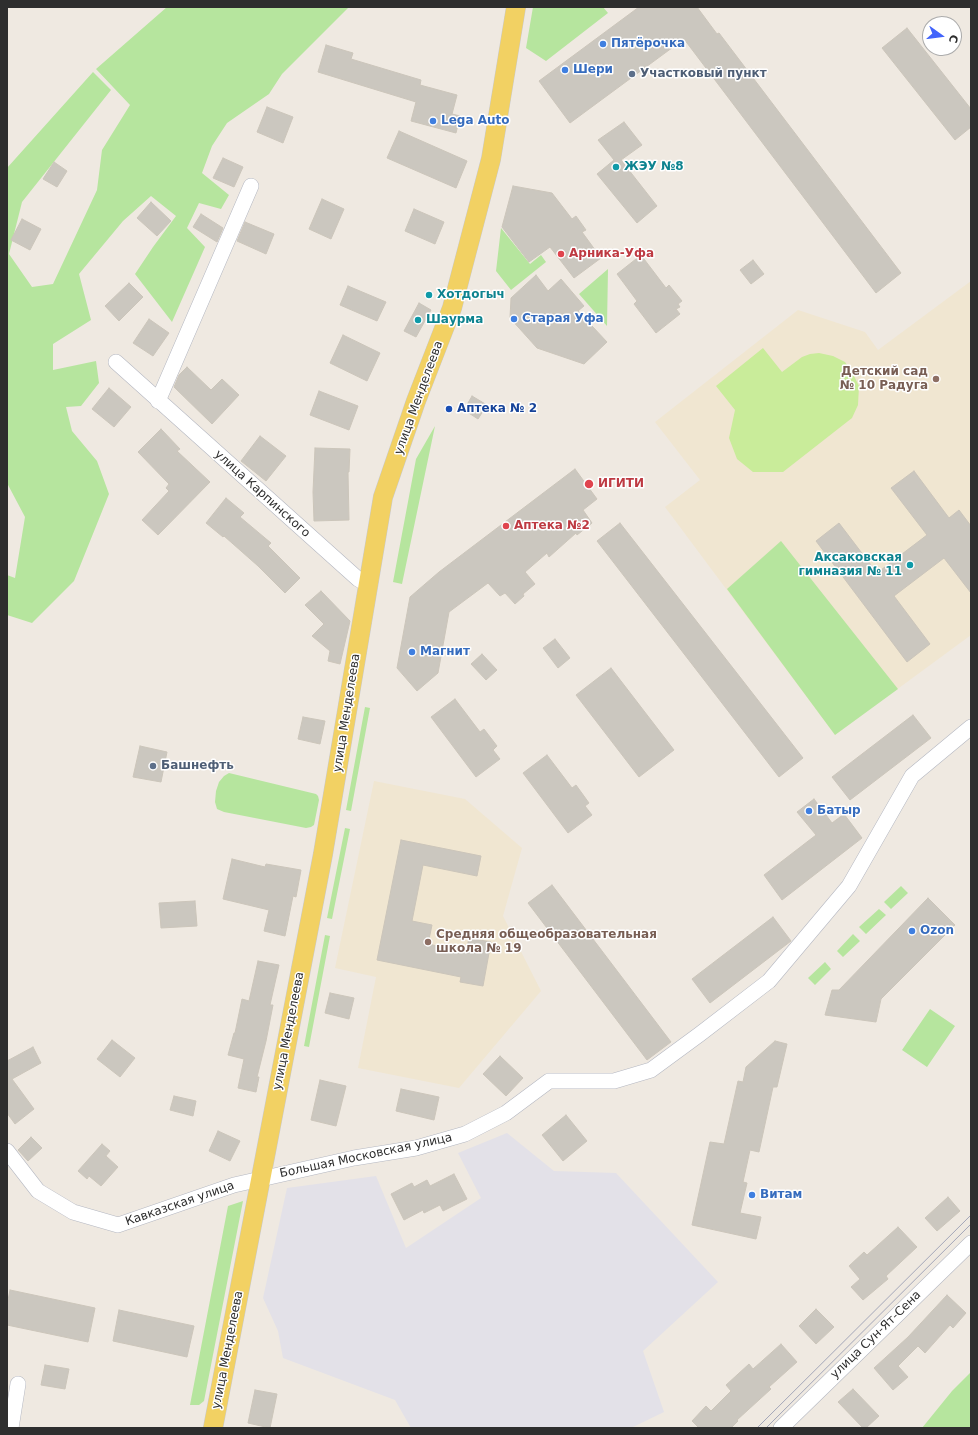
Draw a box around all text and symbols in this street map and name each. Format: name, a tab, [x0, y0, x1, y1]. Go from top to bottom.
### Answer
north arrow	[922, 16, 962, 56]
text: С	[946, 33, 960, 44]
place label: Пятёрочка	[611, 37, 685, 51]
marker: Пятёрочка	[598, 39, 608, 49]
place label: Шери	[573, 63, 613, 77]
marker: Шери	[560, 65, 570, 75]
place label: Участковый пункт	[640, 67, 767, 81]
marker: Участковый пункт	[627, 69, 637, 79]
place label: Lega Auto	[441, 114, 509, 128]
marker: Lega Auto	[428, 116, 438, 126]
place label: ЖЭУ №8	[624, 160, 684, 174]
marker: ЖЭУ №8	[611, 162, 621, 172]
place label: Арника-Уфа	[569, 247, 654, 261]
marker: Арника-Уфа	[556, 249, 566, 259]
place label: Хотдогыч	[437, 288, 505, 302]
marker: Хотдогыч	[424, 290, 434, 300]
place label: Старая Уфа	[522, 312, 604, 326]
place label: Шаурма	[426, 313, 483, 327]
marker: Старая Уфа	[509, 314, 519, 324]
marker: Шаурма	[413, 315, 423, 325]
street label: улица Менделеева	[392, 339, 446, 457]
place label: Детский сад № 10 Радуга	[840, 365, 928, 393]
marker: Детский сад № 10 Радуга	[931, 374, 941, 384]
place label: Аптека № 2	[457, 402, 537, 416]
marker: Аптека № 2	[444, 404, 454, 414]
street label: улица Карпинского	[211, 447, 313, 541]
place label: ИГИТИ	[598, 477, 644, 491]
marker: ИГИТИ	[583, 478, 595, 490]
place label: Аптека №2	[514, 519, 590, 533]
marker: Аптека №2	[501, 521, 511, 531]
place label: Аксаковская гимназия № 11	[799, 551, 902, 579]
marker: Аксаковская гимназия № 11	[905, 560, 915, 570]
place label: Магнит	[420, 645, 470, 659]
marker: Магнит	[407, 647, 417, 657]
street label: улица Менделеева	[331, 653, 363, 773]
place label: Башнефть	[161, 759, 234, 773]
marker: Башнефть	[148, 761, 158, 771]
place label: Батыр	[817, 804, 861, 818]
marker: Батыр	[804, 806, 814, 816]
place label: Ozon	[920, 924, 954, 938]
marker: Ozon	[907, 926, 917, 936]
place label: Средняя общеобразовательная школа № 19	[436, 928, 657, 956]
marker: Средняя общеобразовательная школа № 19	[423, 937, 433, 947]
street label: улица Менделеева	[270, 971, 308, 1091]
street label: Большая Московская улица	[278, 1131, 454, 1181]
street label: Кавказская улица	[124, 1179, 236, 1229]
place label: Витам	[760, 1188, 802, 1202]
marker: Витам	[747, 1190, 757, 1200]
street label: улица Сун-Ят-Сена	[828, 1288, 924, 1382]
street label: улица Менделеева	[209, 1290, 247, 1410]

